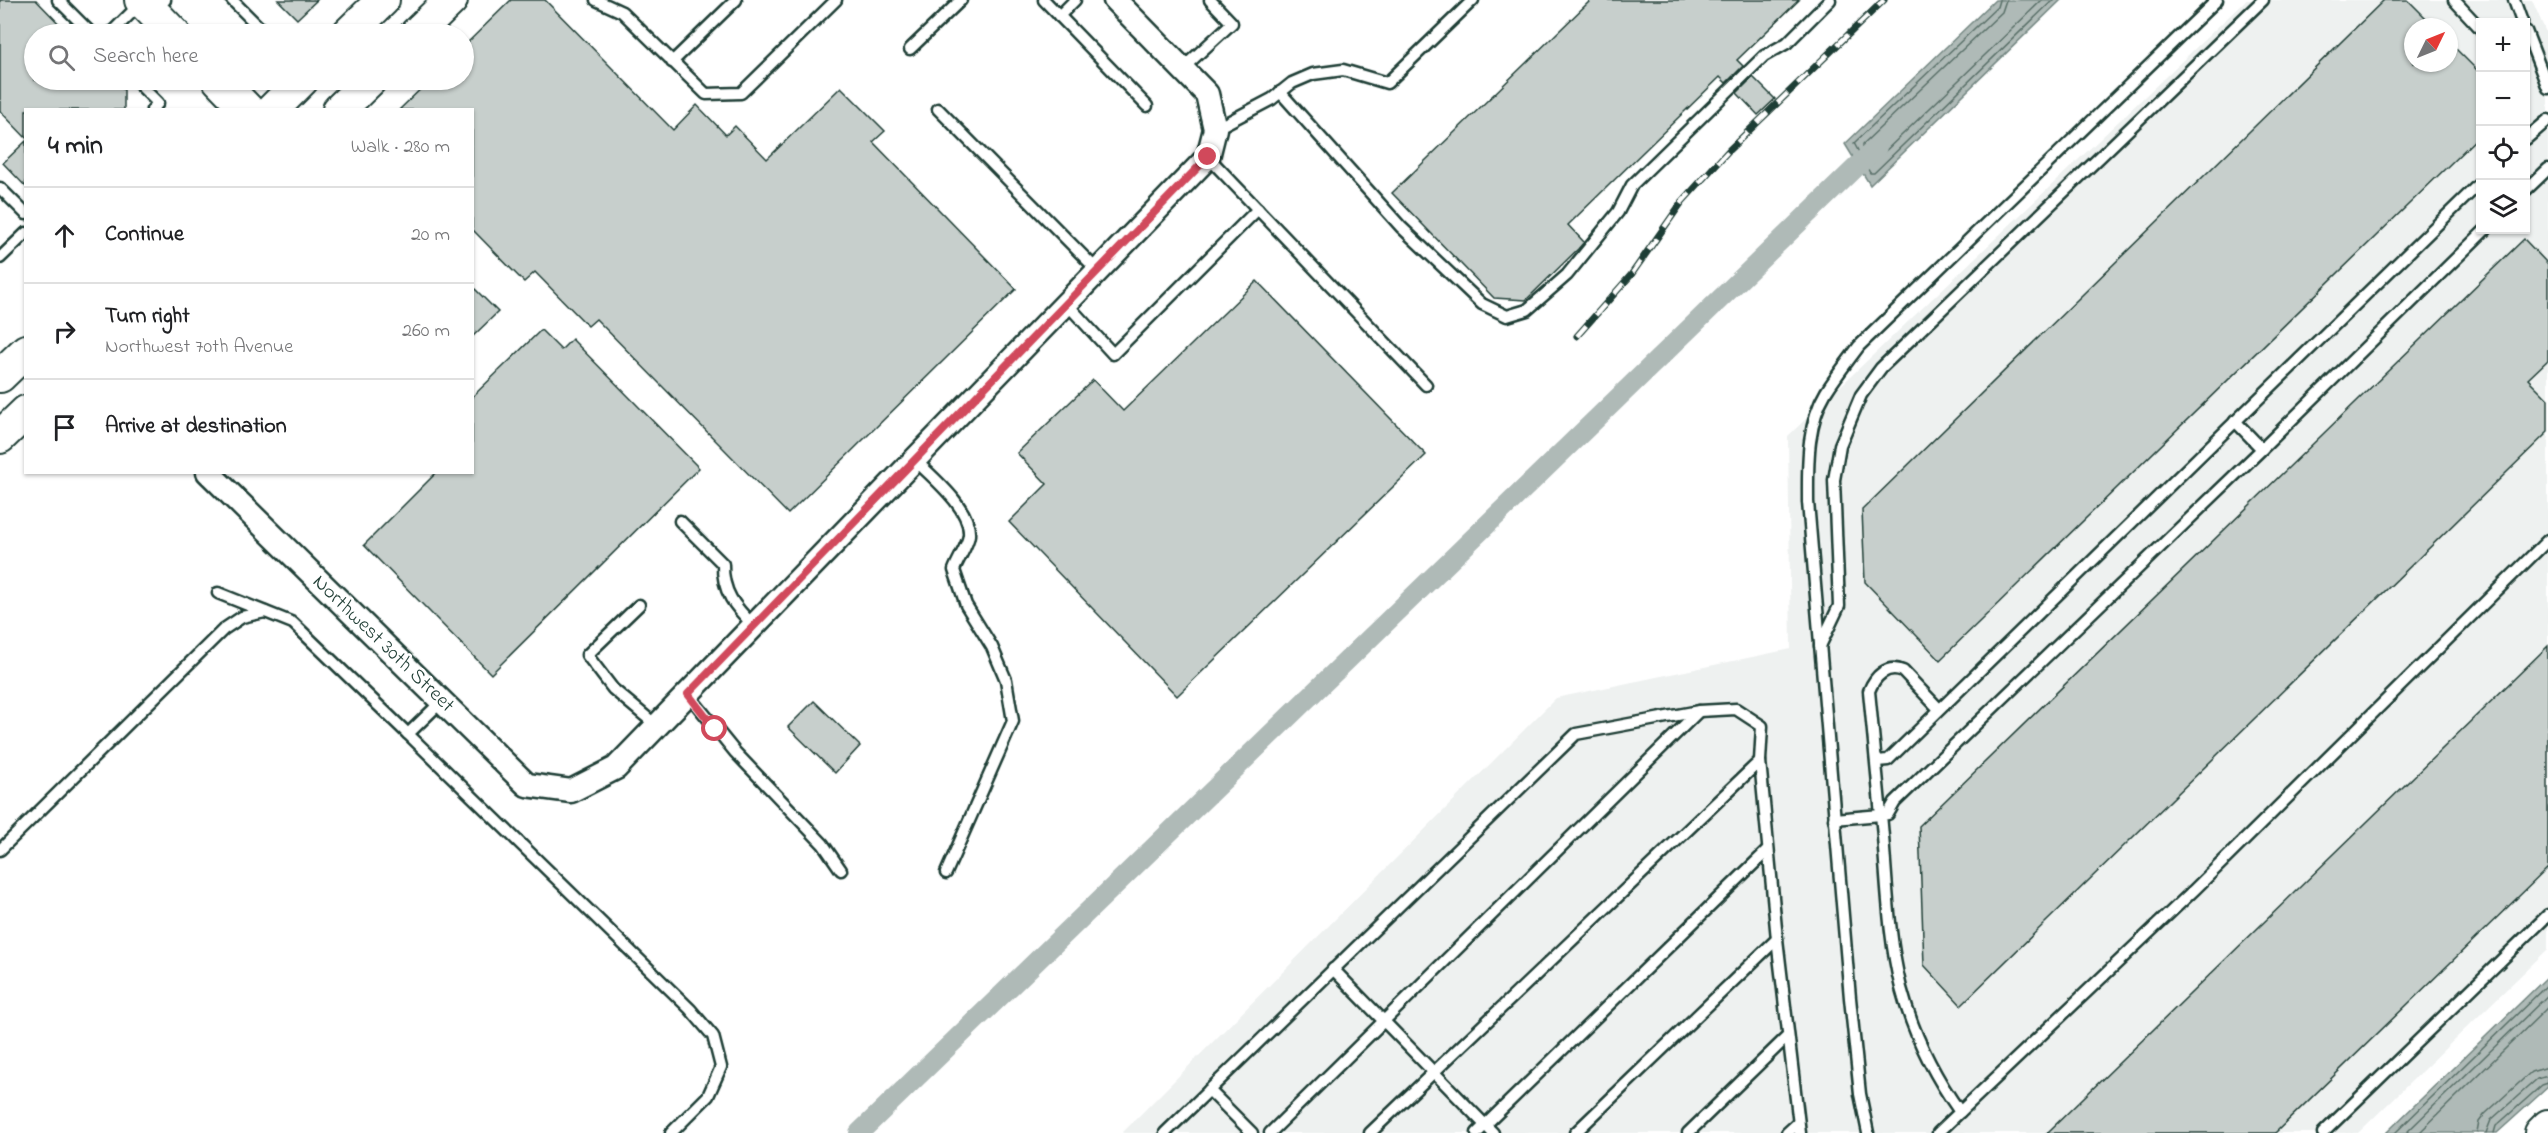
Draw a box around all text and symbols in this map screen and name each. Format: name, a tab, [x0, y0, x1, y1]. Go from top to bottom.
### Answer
north arrow	[2404, 18, 2458, 72]
map controls	[2476, 18, 2530, 234]
button: +	[2476, 18, 2530, 72]
search box	[24, 24, 474, 90]
icon: search	[45, 41, 78, 74]
text: Search here	[93, 41, 198, 73]
button: −	[2476, 72, 2530, 126]
button: locate	[2476, 126, 2530, 180]
text: 4 min	[48, 128, 103, 166]
text: Walk · 280 m	[351, 133, 450, 162]
route end	[1194, 143, 1220, 169]
button: layers	[2476, 180, 2530, 234]
icon: ahead	[48, 219, 81, 252]
text: Continue	[105, 219, 184, 251]
text: 20 m	[411, 221, 450, 250]
text: Turn right	[105, 301, 190, 333]
icon: right	[48, 315, 81, 348]
text: 260 m	[402, 317, 450, 346]
text: Northwest 70th Avenue	[105, 333, 293, 362]
icon: arrive	[48, 411, 81, 444]
text: Arrive at destination	[105, 411, 287, 443]
street label: Northwest 30th Street	[305, 568, 461, 720]
route start	[701, 715, 727, 741]

